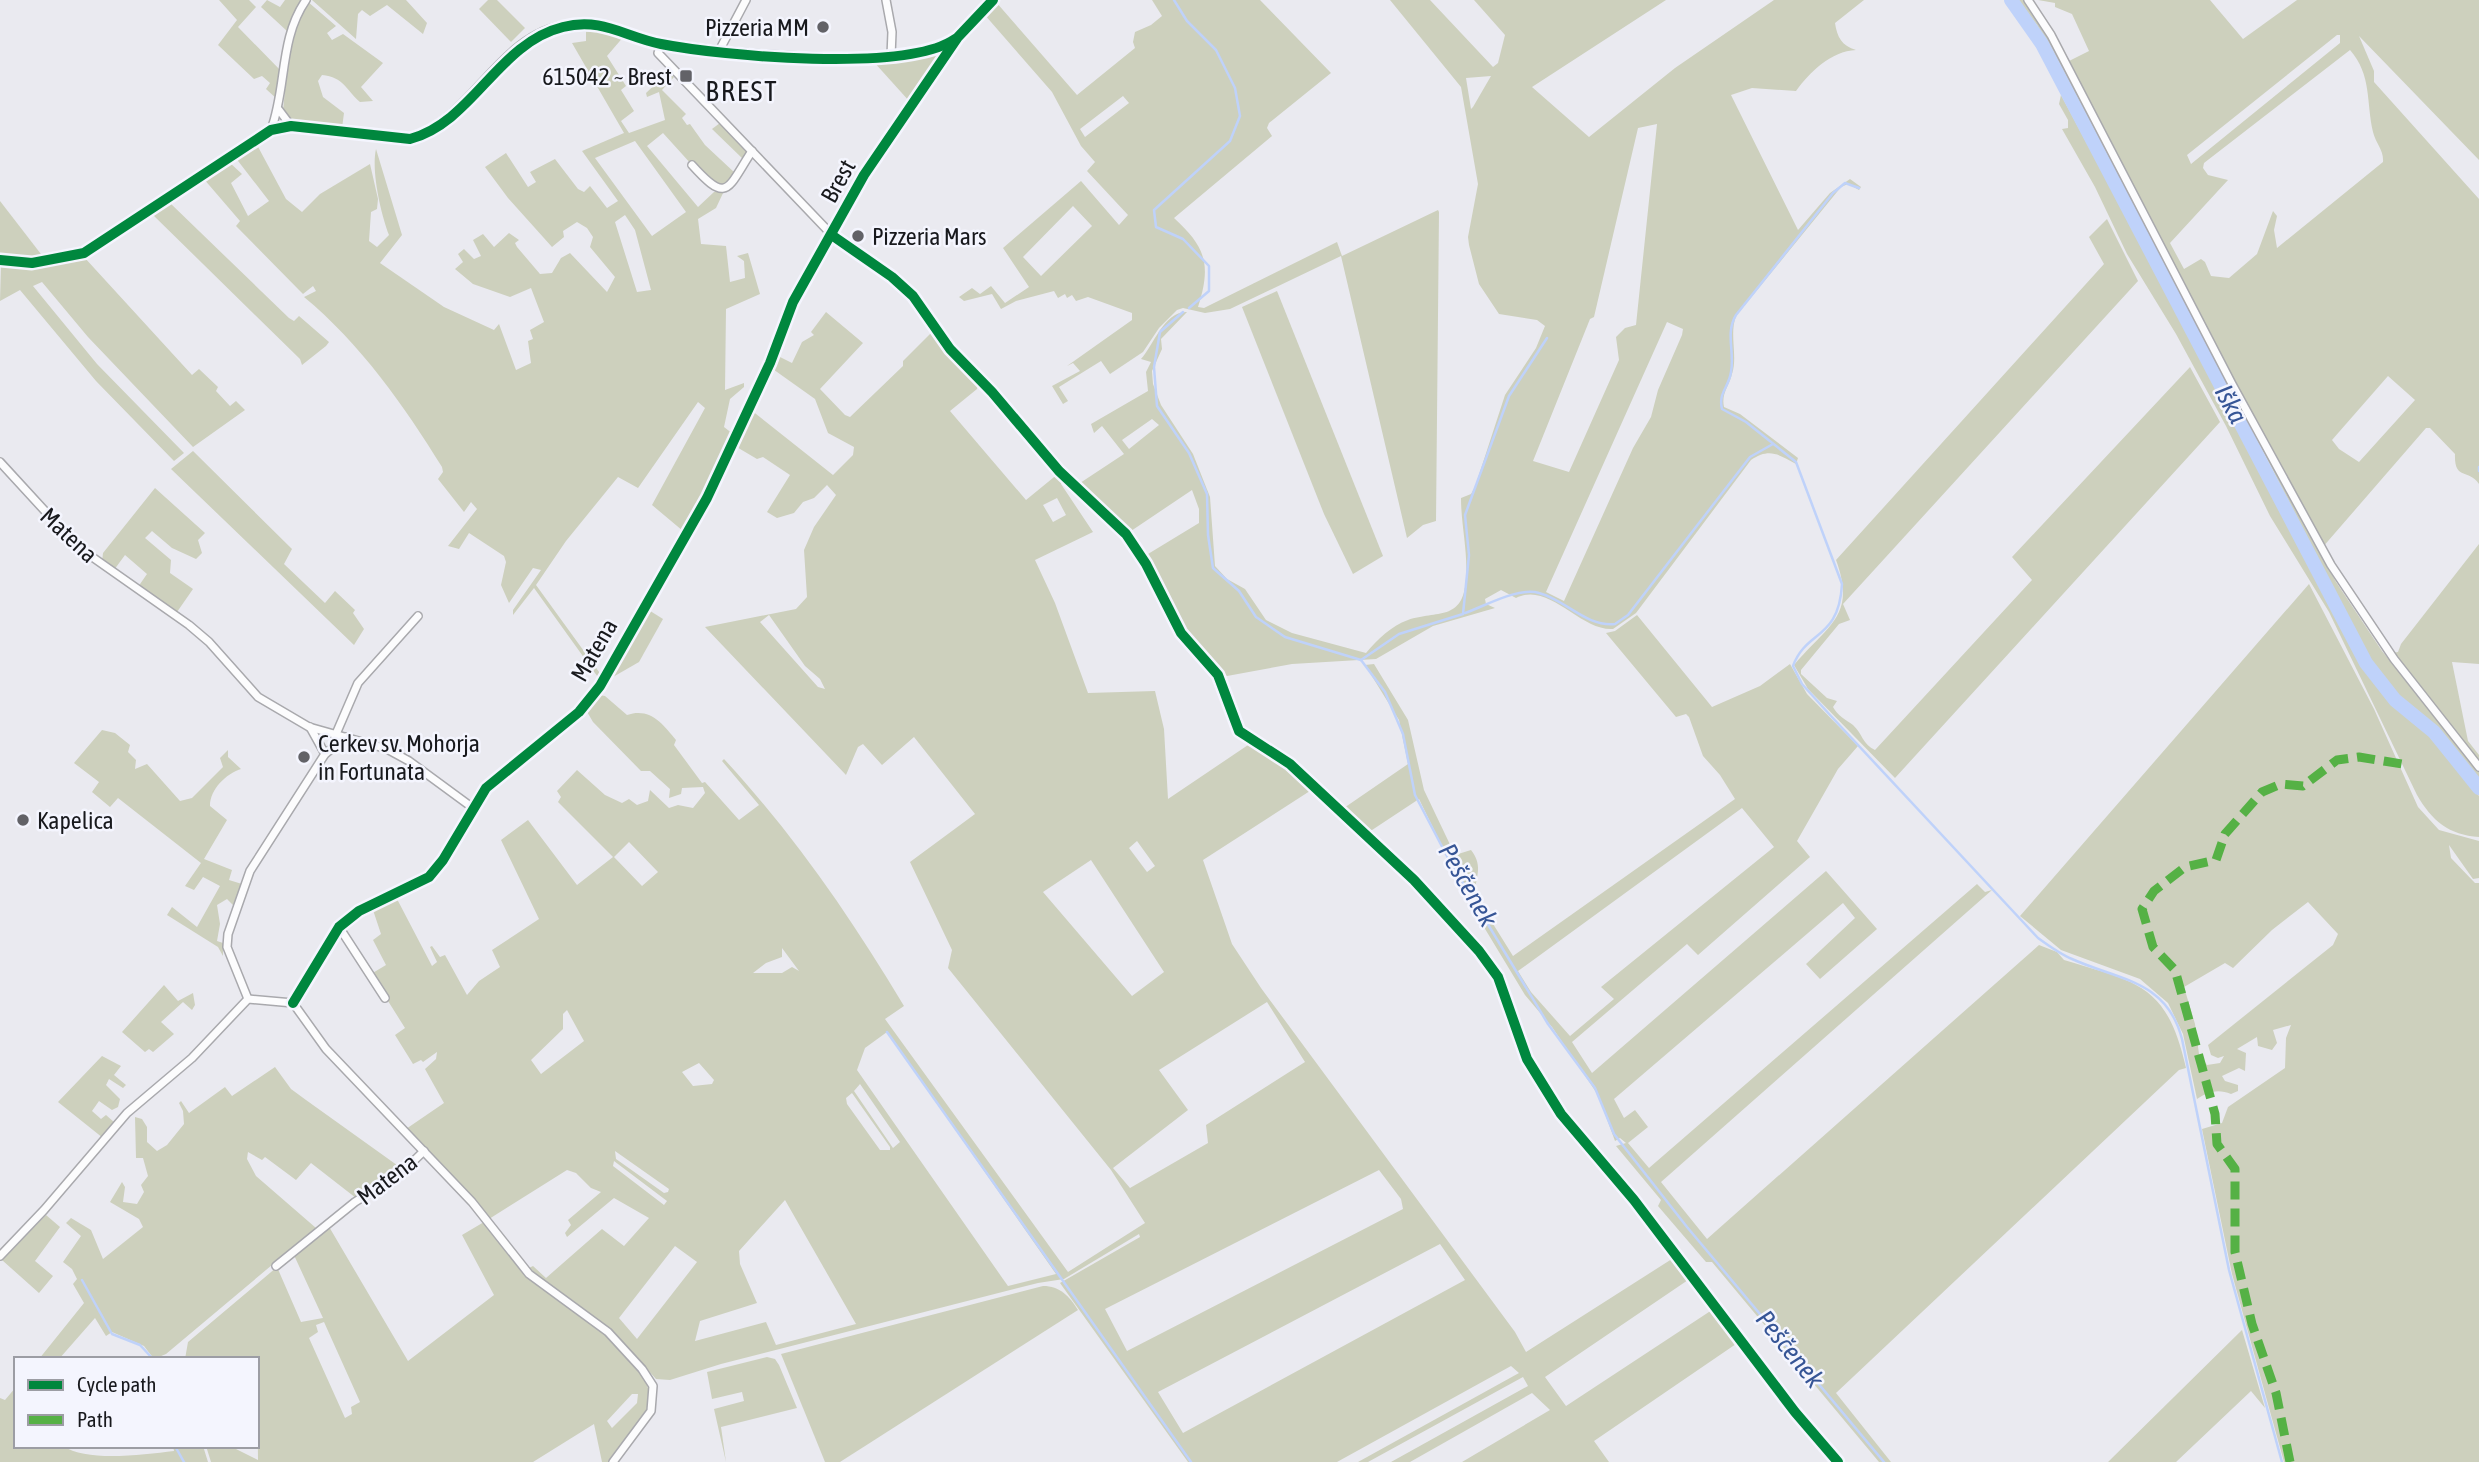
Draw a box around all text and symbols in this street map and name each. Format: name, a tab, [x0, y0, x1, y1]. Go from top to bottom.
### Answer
place label: Pizzeria MM	[705, 14, 809, 41]
marker: Pizzeria MM	[815, 19, 831, 35]
place label: 615042 ~ Brest	[542, 63, 672, 90]
marker: 615042 ~ Brest	[678, 68, 694, 84]
district label: BREST	[705, 75, 779, 107]
street label: Brest	[815, 155, 861, 207]
place label: Pizzeria Mars	[872, 223, 987, 250]
marker: Pizzeria Mars	[850, 228, 866, 244]
water label: Iška	[2209, 380, 2253, 428]
street label: Matena	[35, 502, 103, 568]
street label: Matena	[565, 614, 623, 686]
place label: Cerkev sv. Mohorja in Fortunata	[318, 730, 480, 785]
marker: Cerkev sv. Mohorja in Fortunata	[296, 749, 312, 765]
place label: Kapelica	[37, 807, 114, 834]
marker: Kapelica	[15, 812, 31, 828]
water label: Peščenek	[1432, 838, 1504, 932]
street label: Matena	[352, 1148, 422, 1210]
water label: Peščenek	[1750, 1304, 1831, 1394]
legend	[14, 1357, 259, 1448]
text: Cycle path	[77, 1372, 156, 1396]
text: Path	[77, 1407, 113, 1431]

